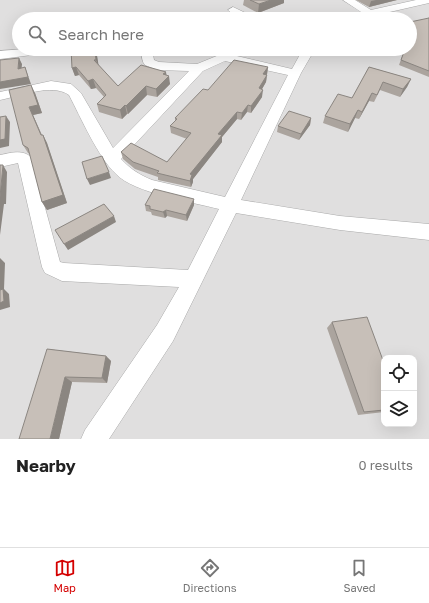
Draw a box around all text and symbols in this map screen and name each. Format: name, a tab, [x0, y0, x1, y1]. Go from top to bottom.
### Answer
search box	[12, 12, 417, 56]
icon: search	[26, 23, 48, 45]
text: Search here	[58, 25, 144, 43]
map controls	[381, 355, 417, 427]
button: locate	[381, 355, 417, 391]
button: layers	[381, 391, 417, 427]
text: Nearby	[16, 455, 76, 476]
text: 0 results	[358, 457, 413, 473]
tab: Map	[53, 557, 76, 594]
tab: Directions	[183, 557, 237, 594]
tab: Saved	[343, 557, 376, 594]

